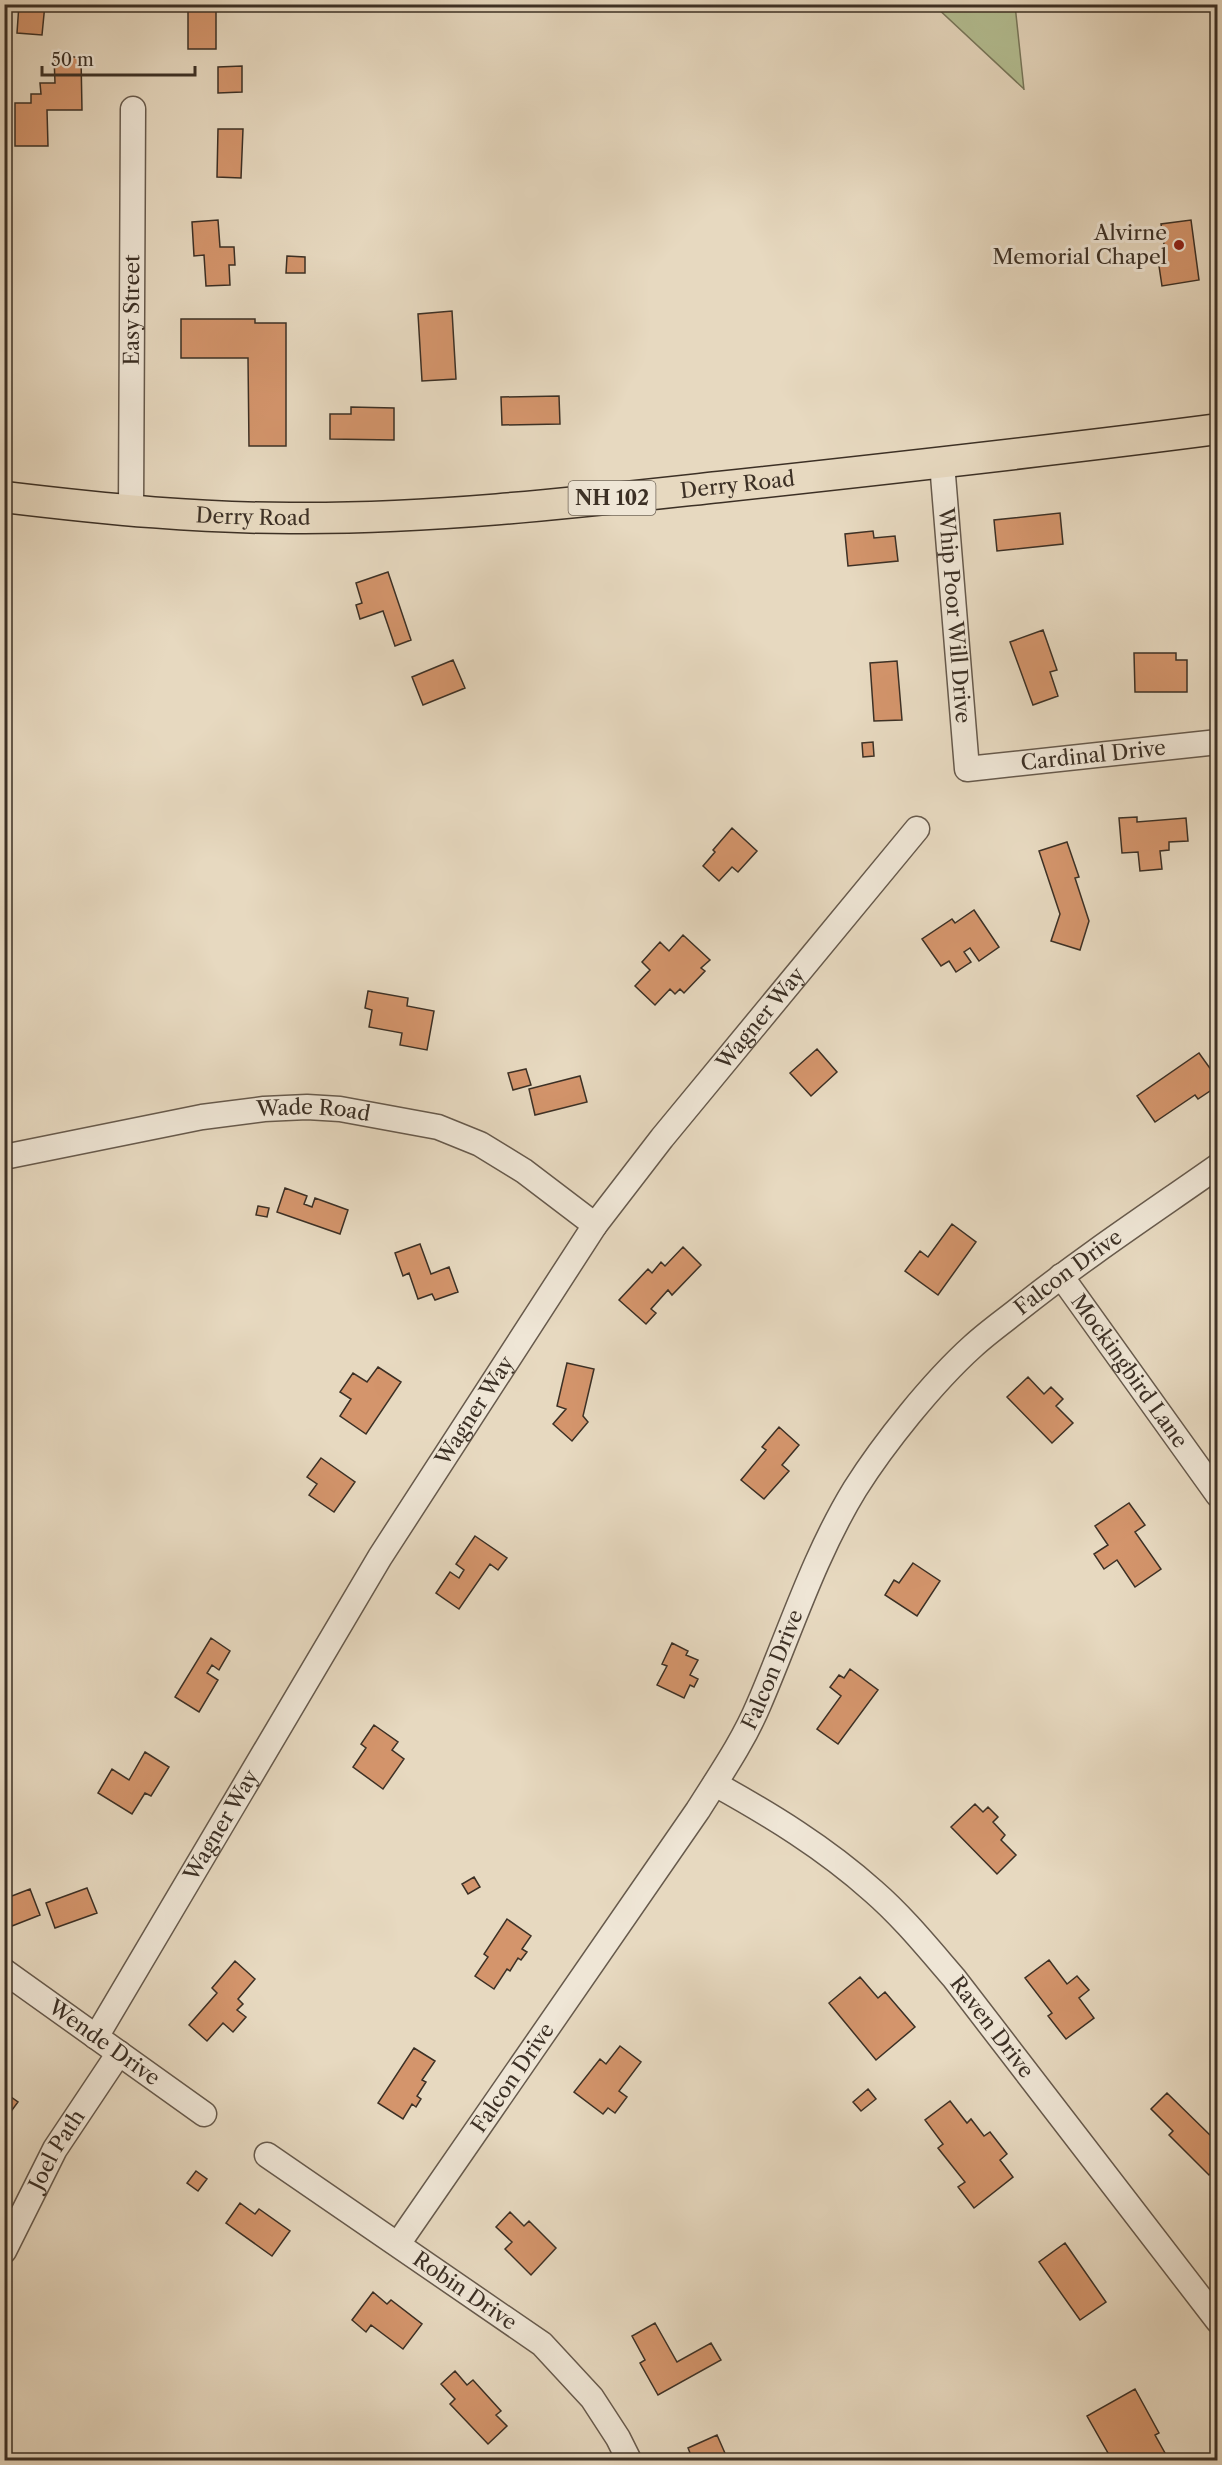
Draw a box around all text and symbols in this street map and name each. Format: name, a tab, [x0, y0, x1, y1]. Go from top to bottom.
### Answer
scale bar	[42, 39, 195, 77]
text: 50 m	[51, 49, 94, 71]
place label: Alvirne Memorial Chapel	[993, 220, 1167, 269]
marker: Alvirne Memorial Chapel	[1172, 238, 1186, 252]
street label: Easy Street	[119, 254, 144, 365]
street label: Derry Road	[679, 466, 796, 503]
road number: NH 102	[568, 481, 656, 515]
street label: Derry Road	[195, 502, 311, 530]
street label: Whip Poor Will Drive	[934, 506, 976, 724]
street label: Cardinal Drive	[1019, 735, 1167, 775]
street label: Wagner Way	[710, 962, 810, 1075]
street label: Wade Road	[255, 1094, 373, 1126]
street label: Falcon Drive	[1009, 1224, 1126, 1320]
street label: Mockingbird Lane	[1066, 1289, 1193, 1453]
street label: Wagner Way	[429, 1351, 519, 1470]
street label: Falcon Drive	[736, 1606, 808, 1734]
street label: Wagner Way	[178, 1765, 264, 1886]
street label: Raven Drive	[945, 1971, 1039, 2083]
street label: Wende Drive	[43, 1993, 165, 2090]
street label: Falcon Drive	[466, 2018, 559, 2137]
street label: Joel Path	[22, 2105, 90, 2197]
street label: Robin Drive	[408, 2246, 522, 2335]

